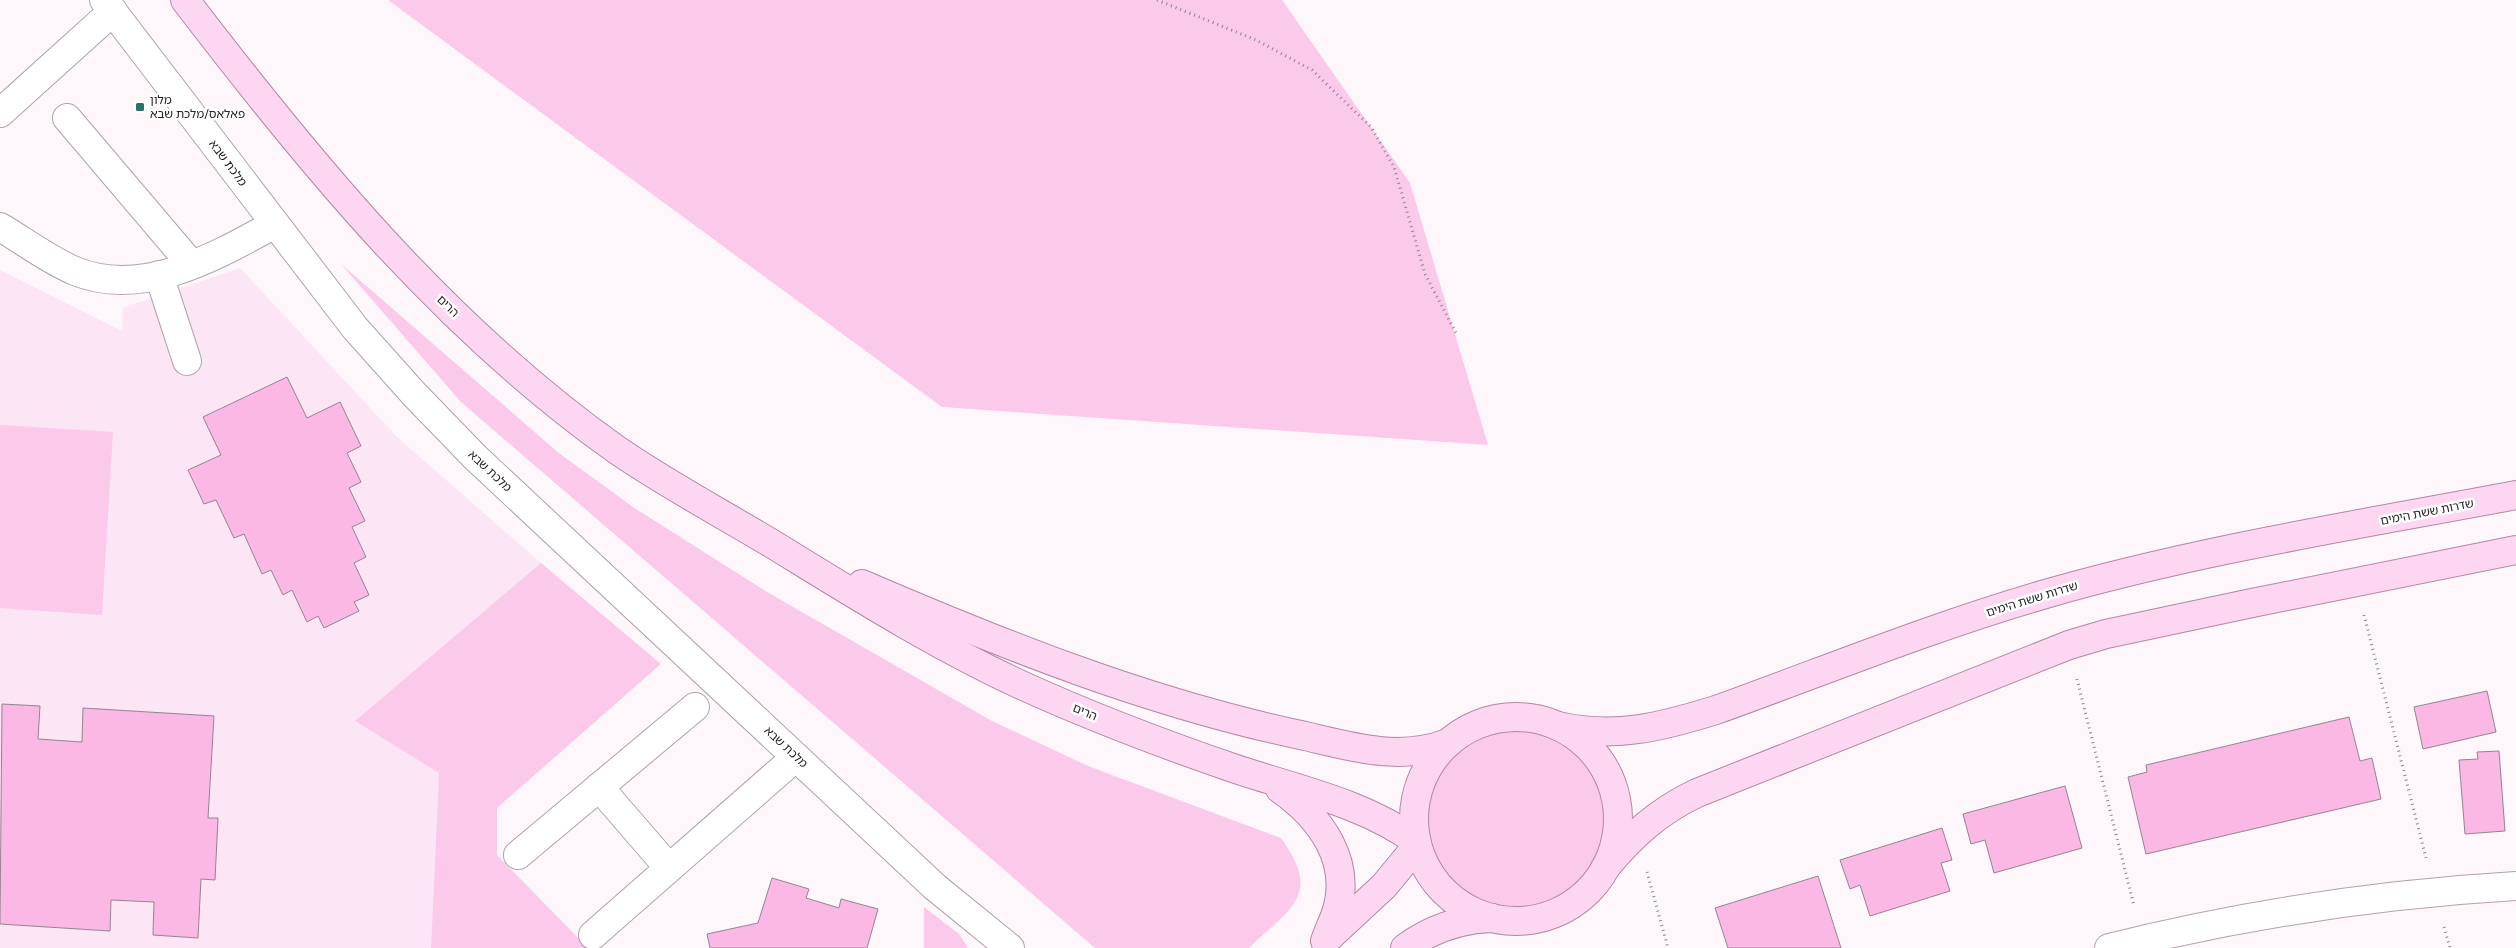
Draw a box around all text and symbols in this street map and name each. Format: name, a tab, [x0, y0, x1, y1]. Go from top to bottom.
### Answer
place label: מלון פאלאס/מלכת שבא	[150, 93, 245, 121]
marker: מלון פאלאס/מלכת שבא	[134, 101, 146, 113]
street label: מלכת שבא	[206, 137, 250, 189]
street label: הרים	[434, 292, 462, 320]
street label: מלכת שבא	[465, 447, 515, 495]
street label: שדרות ששת הימים	[2379, 496, 2475, 528]
street label: שדרות ששת הימים	[1985, 578, 2079, 620]
street label: הרים	[1071, 701, 1099, 723]
street label: מלכת שבא	[761, 723, 811, 771]

